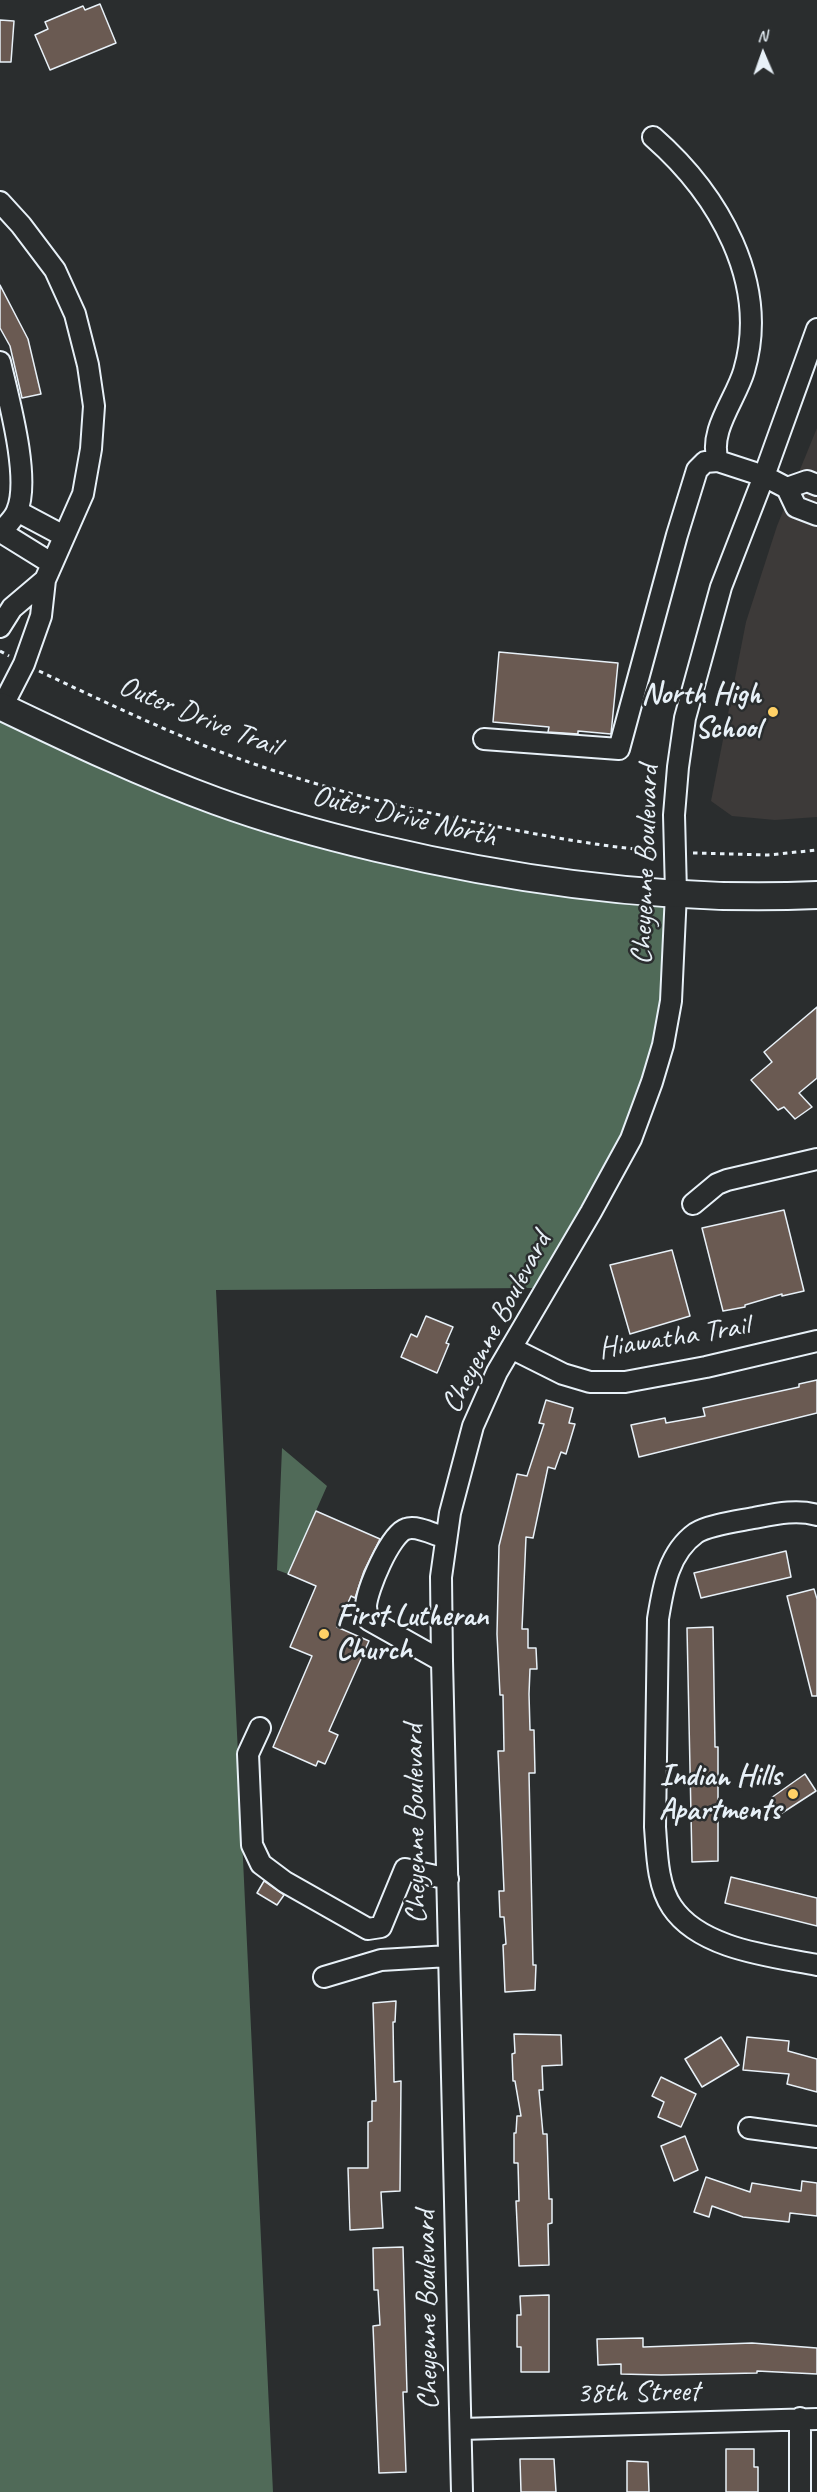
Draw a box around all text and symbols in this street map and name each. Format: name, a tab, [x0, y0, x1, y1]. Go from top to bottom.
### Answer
north arrow	[733, 24, 793, 84]
text: N	[757, 26, 768, 46]
street label: Outer Drive Trail	[113, 668, 285, 766]
place label: North High School	[641, 677, 761, 748]
marker: North High School	[766, 705, 780, 719]
street label: Cheyenne Boulevard	[625, 765, 667, 965]
street label: Outer Drive North	[308, 778, 500, 856]
street label: Cheyenne Boulevard	[434, 1226, 560, 1420]
street label: Hiawatha Trail	[596, 1308, 752, 1368]
place label: First Lutheran Church	[336, 1599, 488, 1670]
marker: First Lutheran Church	[317, 1627, 331, 1641]
street label: Cheyenne Boulevard	[396, 1724, 436, 1924]
place label: Indian Hills Apartments	[659, 1759, 781, 1830]
marker: Indian Hills Apartments	[786, 1787, 800, 1801]
street label: Cheyenne Boulevard	[408, 2210, 448, 2410]
street label: 38th Street	[576, 2374, 700, 2412]

